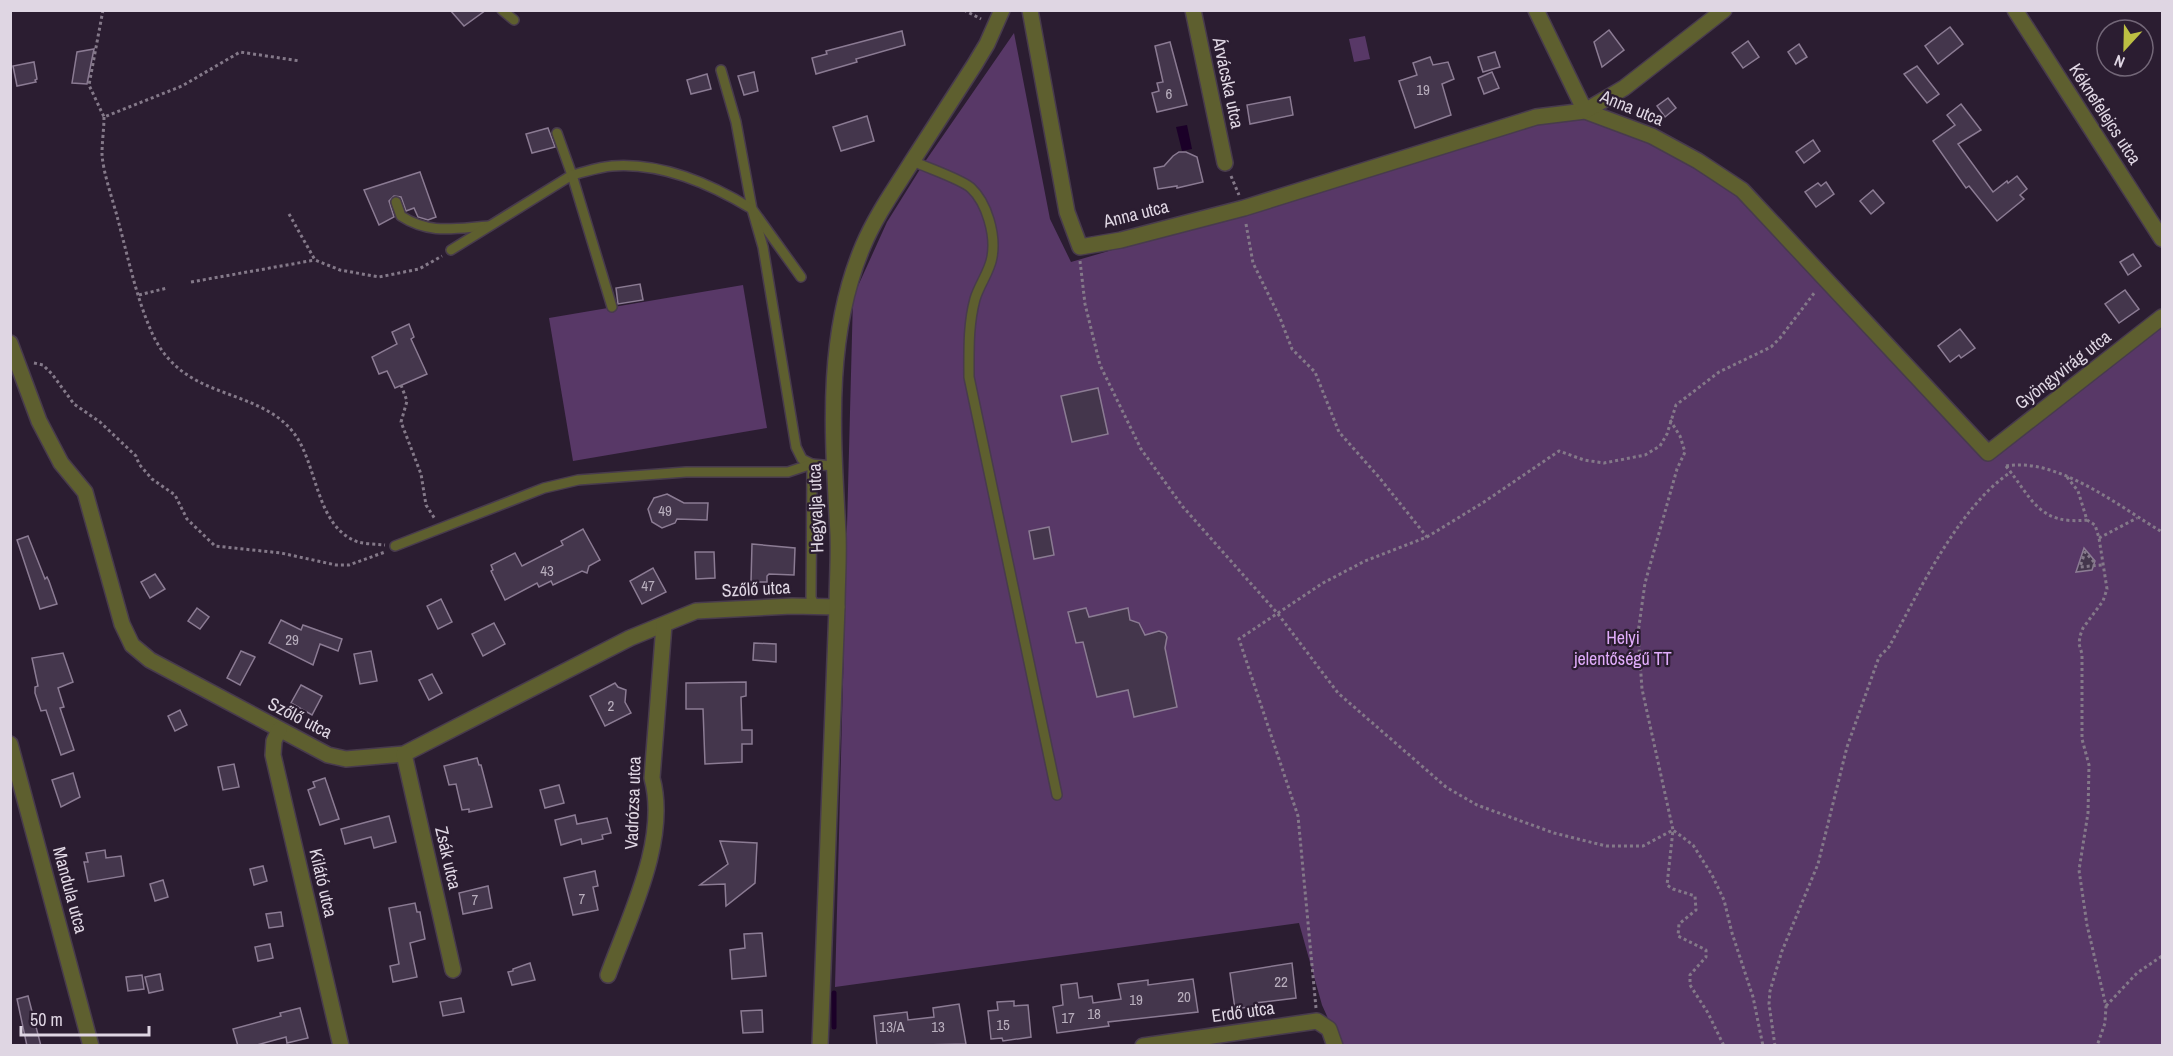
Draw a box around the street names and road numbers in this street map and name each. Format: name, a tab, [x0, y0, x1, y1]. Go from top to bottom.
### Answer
street label: Árvácska utca	[1206, 34, 1250, 131]
street label: Kéknefelejcs utca	[2063, 58, 2147, 169]
street label: Anna utca	[1596, 83, 1668, 132]
street label: Anna utca	[1100, 193, 1171, 234]
street label: Gyöngyvirág utca	[2009, 324, 2116, 415]
street label: Hegyalja utca	[801, 463, 830, 553]
street label: Szőlő utca	[721, 574, 791, 603]
street label: Szőlő utca	[264, 691, 337, 744]
street label: Vadrózsa utca	[618, 756, 647, 850]
street label: Zsák utca	[429, 824, 468, 892]
street label: Mandula utca	[47, 844, 94, 936]
street label: Kilátó utca	[303, 846, 344, 920]
street label: Erdő utca	[1210, 995, 1276, 1028]

